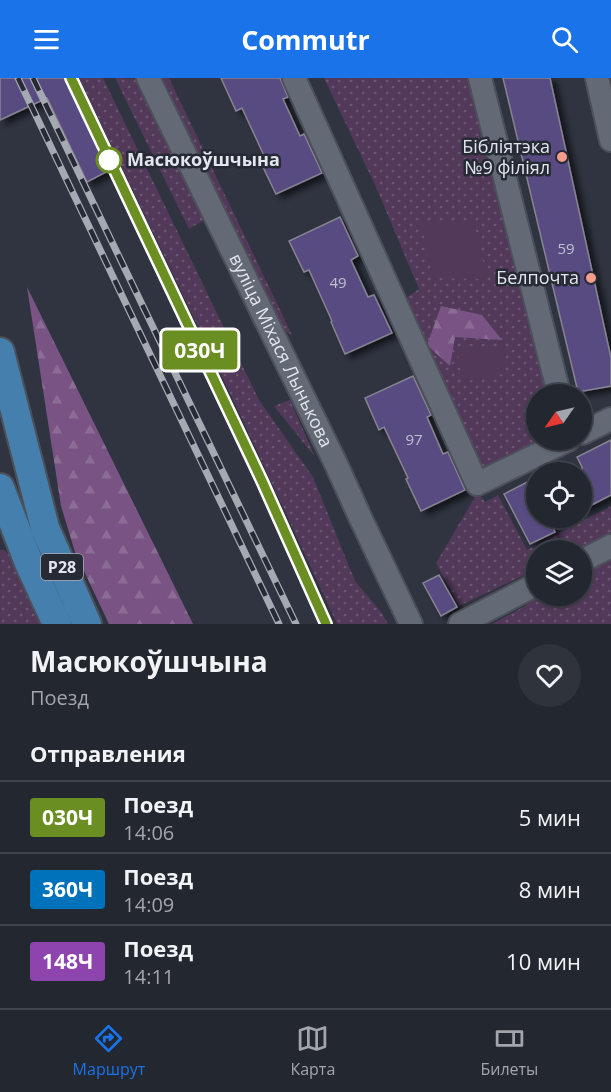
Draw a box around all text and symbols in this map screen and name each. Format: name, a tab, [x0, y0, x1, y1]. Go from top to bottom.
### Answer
text: Commutr	[241, 21, 370, 58]
icon: menu	[30, 23, 63, 56]
icon: search	[548, 23, 581, 56]
place label: Бібліятэка №9 філіял	[462, 134, 550, 179]
marker: Масюкоўшчына	[96, 147, 122, 173]
place label: Масюкоўшчына	[127, 147, 280, 171]
marker: Бібліятэка №9 філіял	[555, 150, 569, 164]
house number: 59	[557, 238, 575, 258]
street label: вуліца Міхася Лынькова	[224, 249, 339, 451]
place label: Белпочта	[496, 265, 579, 289]
marker: Белпочта	[584, 271, 598, 285]
house number: 49	[329, 272, 347, 292]
line badge: 030Ч	[158, 330, 242, 370]
text: 030Ч	[174, 336, 226, 364]
north arrow	[526, 384, 592, 450]
map controls	[526, 384, 592, 606]
house number: 97	[405, 429, 423, 449]
button: locate	[526, 462, 592, 528]
button: layers	[526, 540, 592, 606]
road number: Р28	[41, 554, 83, 580]
text: Масюкоўшчына	[30, 642, 268, 680]
button: heart	[518, 644, 581, 707]
text: Поезд	[30, 684, 89, 711]
text: Отправления	[30, 738, 186, 768]
text: Поезд	[123, 789, 193, 819]
text: 5 мин	[519, 802, 581, 832]
text: 030Ч	[42, 803, 93, 831]
text: 14:06	[123, 819, 174, 846]
text: Поезд	[123, 861, 193, 891]
text: 8 мин	[519, 874, 581, 904]
text: 360Ч	[42, 875, 93, 903]
text: 14:09	[123, 891, 174, 918]
text: Поезд	[123, 933, 193, 963]
text: 10 мин	[506, 946, 581, 976]
text: 148Ч	[42, 947, 93, 975]
text: 14:11	[123, 963, 174, 990]
tab: Маршрут	[73, 1022, 145, 1080]
tab: Карта	[290, 1022, 335, 1080]
tab: Билеты	[480, 1022, 538, 1080]

